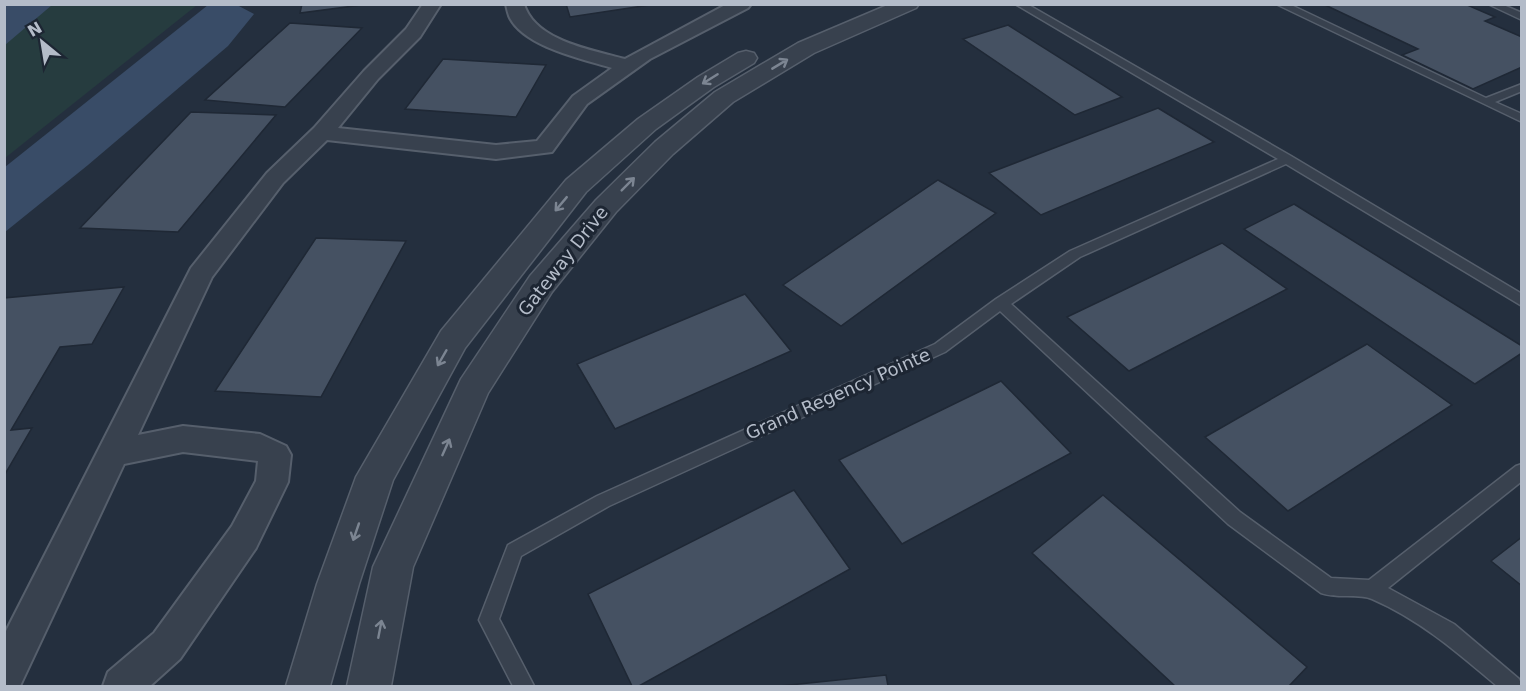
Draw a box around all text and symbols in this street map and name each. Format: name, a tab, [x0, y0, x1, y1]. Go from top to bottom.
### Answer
north arrow	[12, 12, 72, 72]
text: N	[24, 18, 45, 41]
one-way arrow	[771, 57, 788, 69]
one-way arrow	[702, 73, 719, 86]
one-way arrow	[620, 177, 635, 192]
one-way arrow	[554, 196, 568, 211]
street label: Gateway Drive	[513, 202, 612, 320]
street label: Grand Regency Pointe	[742, 343, 933, 444]
one-way arrow	[436, 349, 448, 366]
one-way arrow	[441, 438, 453, 456]
one-way arrow	[349, 522, 360, 541]
one-way arrow	[375, 620, 386, 639]

